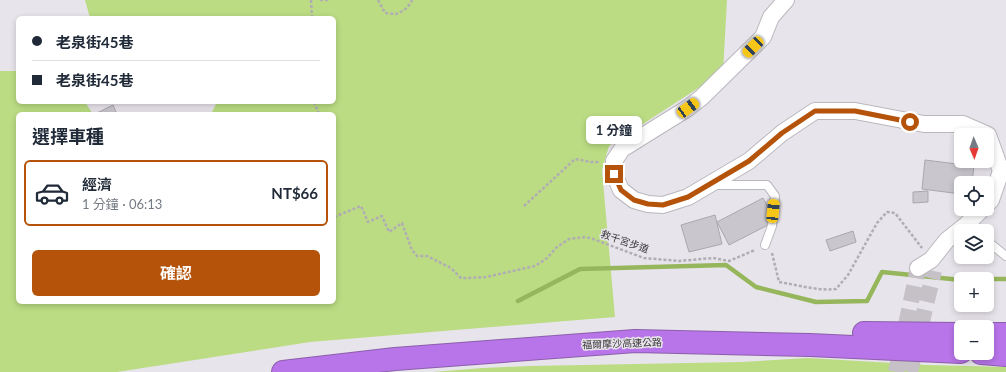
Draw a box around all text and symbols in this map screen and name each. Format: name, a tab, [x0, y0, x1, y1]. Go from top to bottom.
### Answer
text: 老泉街45巷	[56, 33, 133, 51]
car	[740, 34, 766, 60]
text: 老泉街45巷	[56, 71, 133, 89]
car	[675, 96, 701, 120]
route start	[901, 113, 919, 131]
callout: 1 分鐘	[586, 116, 642, 144]
text: 1 分鐘	[596, 122, 632, 138]
text: 選擇車種	[32, 125, 104, 147]
north arrow	[954, 128, 994, 168]
map controls	[954, 128, 994, 360]
route end	[605, 165, 623, 183]
icon: car	[34, 175, 70, 211]
text: 經濟	[82, 175, 112, 193]
button: locate	[954, 176, 994, 216]
text: NT$66	[271, 184, 318, 202]
text: 1 分鐘 · 06:13	[82, 196, 162, 212]
car	[766, 198, 780, 224]
button: layers	[954, 224, 994, 264]
street label: 救千宮步道	[599, 227, 651, 255]
button: 確認	[32, 250, 320, 296]
button: +	[954, 272, 994, 312]
button: −	[954, 320, 994, 360]
street label: 福爾摩沙高速公路	[582, 336, 662, 350]

